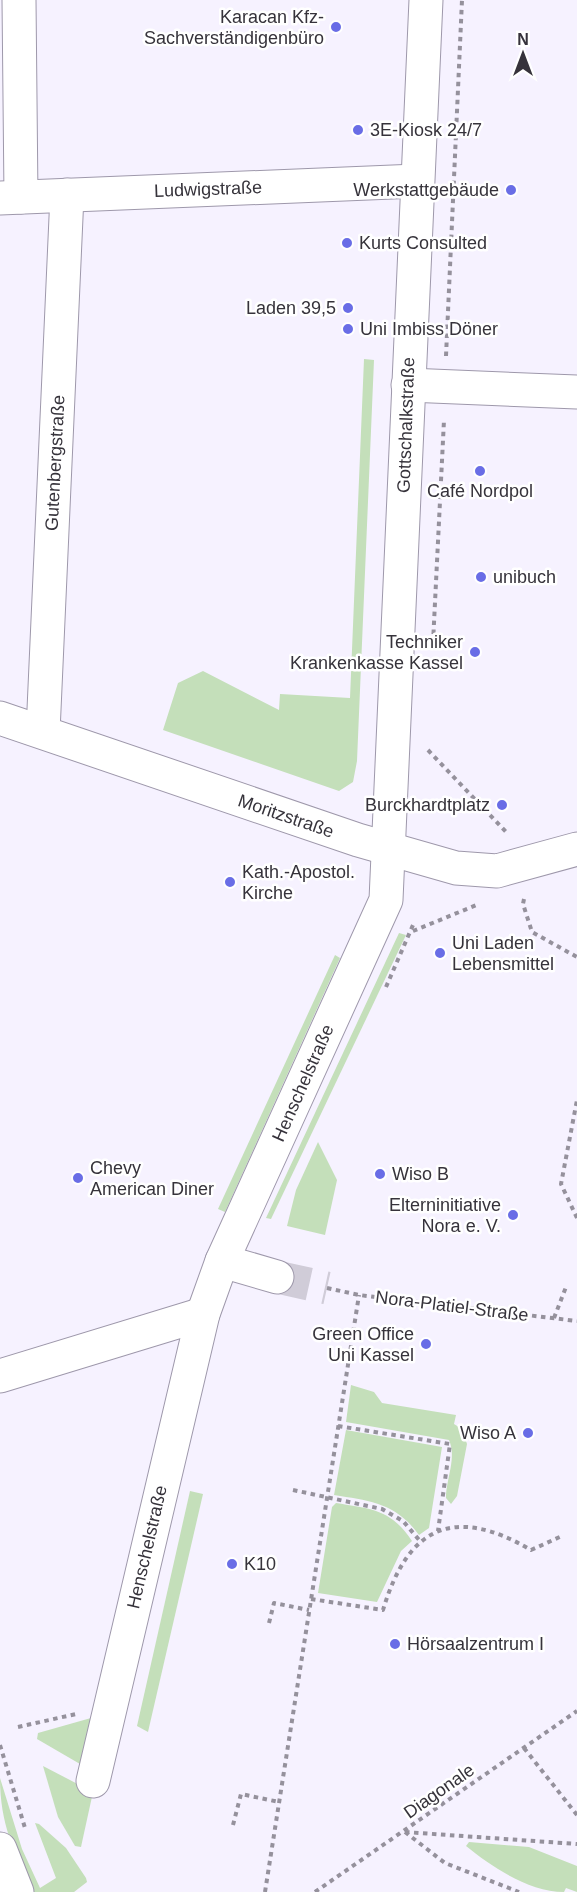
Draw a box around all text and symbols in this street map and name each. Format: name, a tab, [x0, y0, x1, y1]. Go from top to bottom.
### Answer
place label: Karacan Kfz- Sachverständigenbüro	[144, 7, 324, 48]
marker: Karacan Kfz- Sachverständigenbüro	[329, 20, 343, 34]
north arrow	[493, 24, 553, 84]
text: N	[517, 31, 529, 48]
place label: 3E-Kiosk 24/7	[370, 120, 482, 140]
marker: 3E-Kiosk 24/7	[351, 123, 365, 137]
street label: Ludwigstraße	[154, 177, 262, 201]
place label: Werkstattgebäude	[353, 180, 499, 200]
marker: Werkstattgebäude	[504, 183, 518, 197]
place label: Kurts Consulted	[359, 233, 487, 253]
marker: Kurts Consulted	[340, 236, 354, 250]
place label: Laden 39,5	[246, 298, 336, 318]
marker: Laden 39,5	[341, 301, 355, 315]
place label: Uni Imbiss Döner	[360, 319, 498, 339]
marker: Uni Imbiss Döner	[341, 322, 355, 336]
street label: Gottschalkstraße	[394, 357, 418, 493]
street label: Gutenbergstraße	[41, 395, 69, 531]
marker: Café Nordpol	[473, 464, 487, 478]
place label: Café Nordpol	[427, 481, 533, 501]
place label: unibuch	[493, 567, 556, 587]
marker: unibuch	[474, 570, 488, 584]
place label: Techniker Krankenkasse Kassel	[290, 632, 463, 673]
marker: Techniker Krankenkasse Kassel	[468, 645, 482, 659]
street label: Moritzstraße	[235, 790, 337, 842]
place label: Burckhardtplatz	[365, 795, 490, 815]
marker: Burckhardtplatz	[495, 798, 509, 812]
place label: Kath.-Apostol. Kirche	[242, 862, 355, 903]
marker: Kath.-Apostol. Kirche	[223, 875, 237, 889]
place label: Uni Laden Lebensmittel	[452, 933, 554, 974]
marker: Uni Laden Lebensmittel	[433, 946, 447, 960]
street label: Henschelstraße	[268, 1021, 338, 1145]
place label: Chevy American Diner	[90, 1158, 214, 1199]
place label: Wiso B	[392, 1164, 449, 1184]
marker: Wiso B	[373, 1167, 387, 1181]
marker: Chevy American Diner	[71, 1171, 85, 1185]
place label: Elterninitiative Nora e. V.	[389, 1195, 501, 1236]
marker: Elterninitiative Nora e. V.	[506, 1208, 520, 1222]
street label: Nora-Platiel-Straße	[374, 1287, 530, 1325]
place label: Green Office Uni Kassel	[312, 1324, 414, 1365]
marker: Green Office Uni Kassel	[419, 1337, 433, 1351]
place label: Wiso A	[460, 1423, 516, 1443]
marker: Wiso A	[521, 1426, 535, 1440]
street label: Henschelstraße	[123, 1483, 171, 1611]
place label: K10	[244, 1554, 276, 1574]
marker: K10	[225, 1557, 239, 1571]
place label: Hörsaalzentrum I	[407, 1634, 544, 1654]
marker: Hörsaalzentrum I	[388, 1637, 402, 1651]
street label: Diagonale	[400, 1760, 478, 1822]

